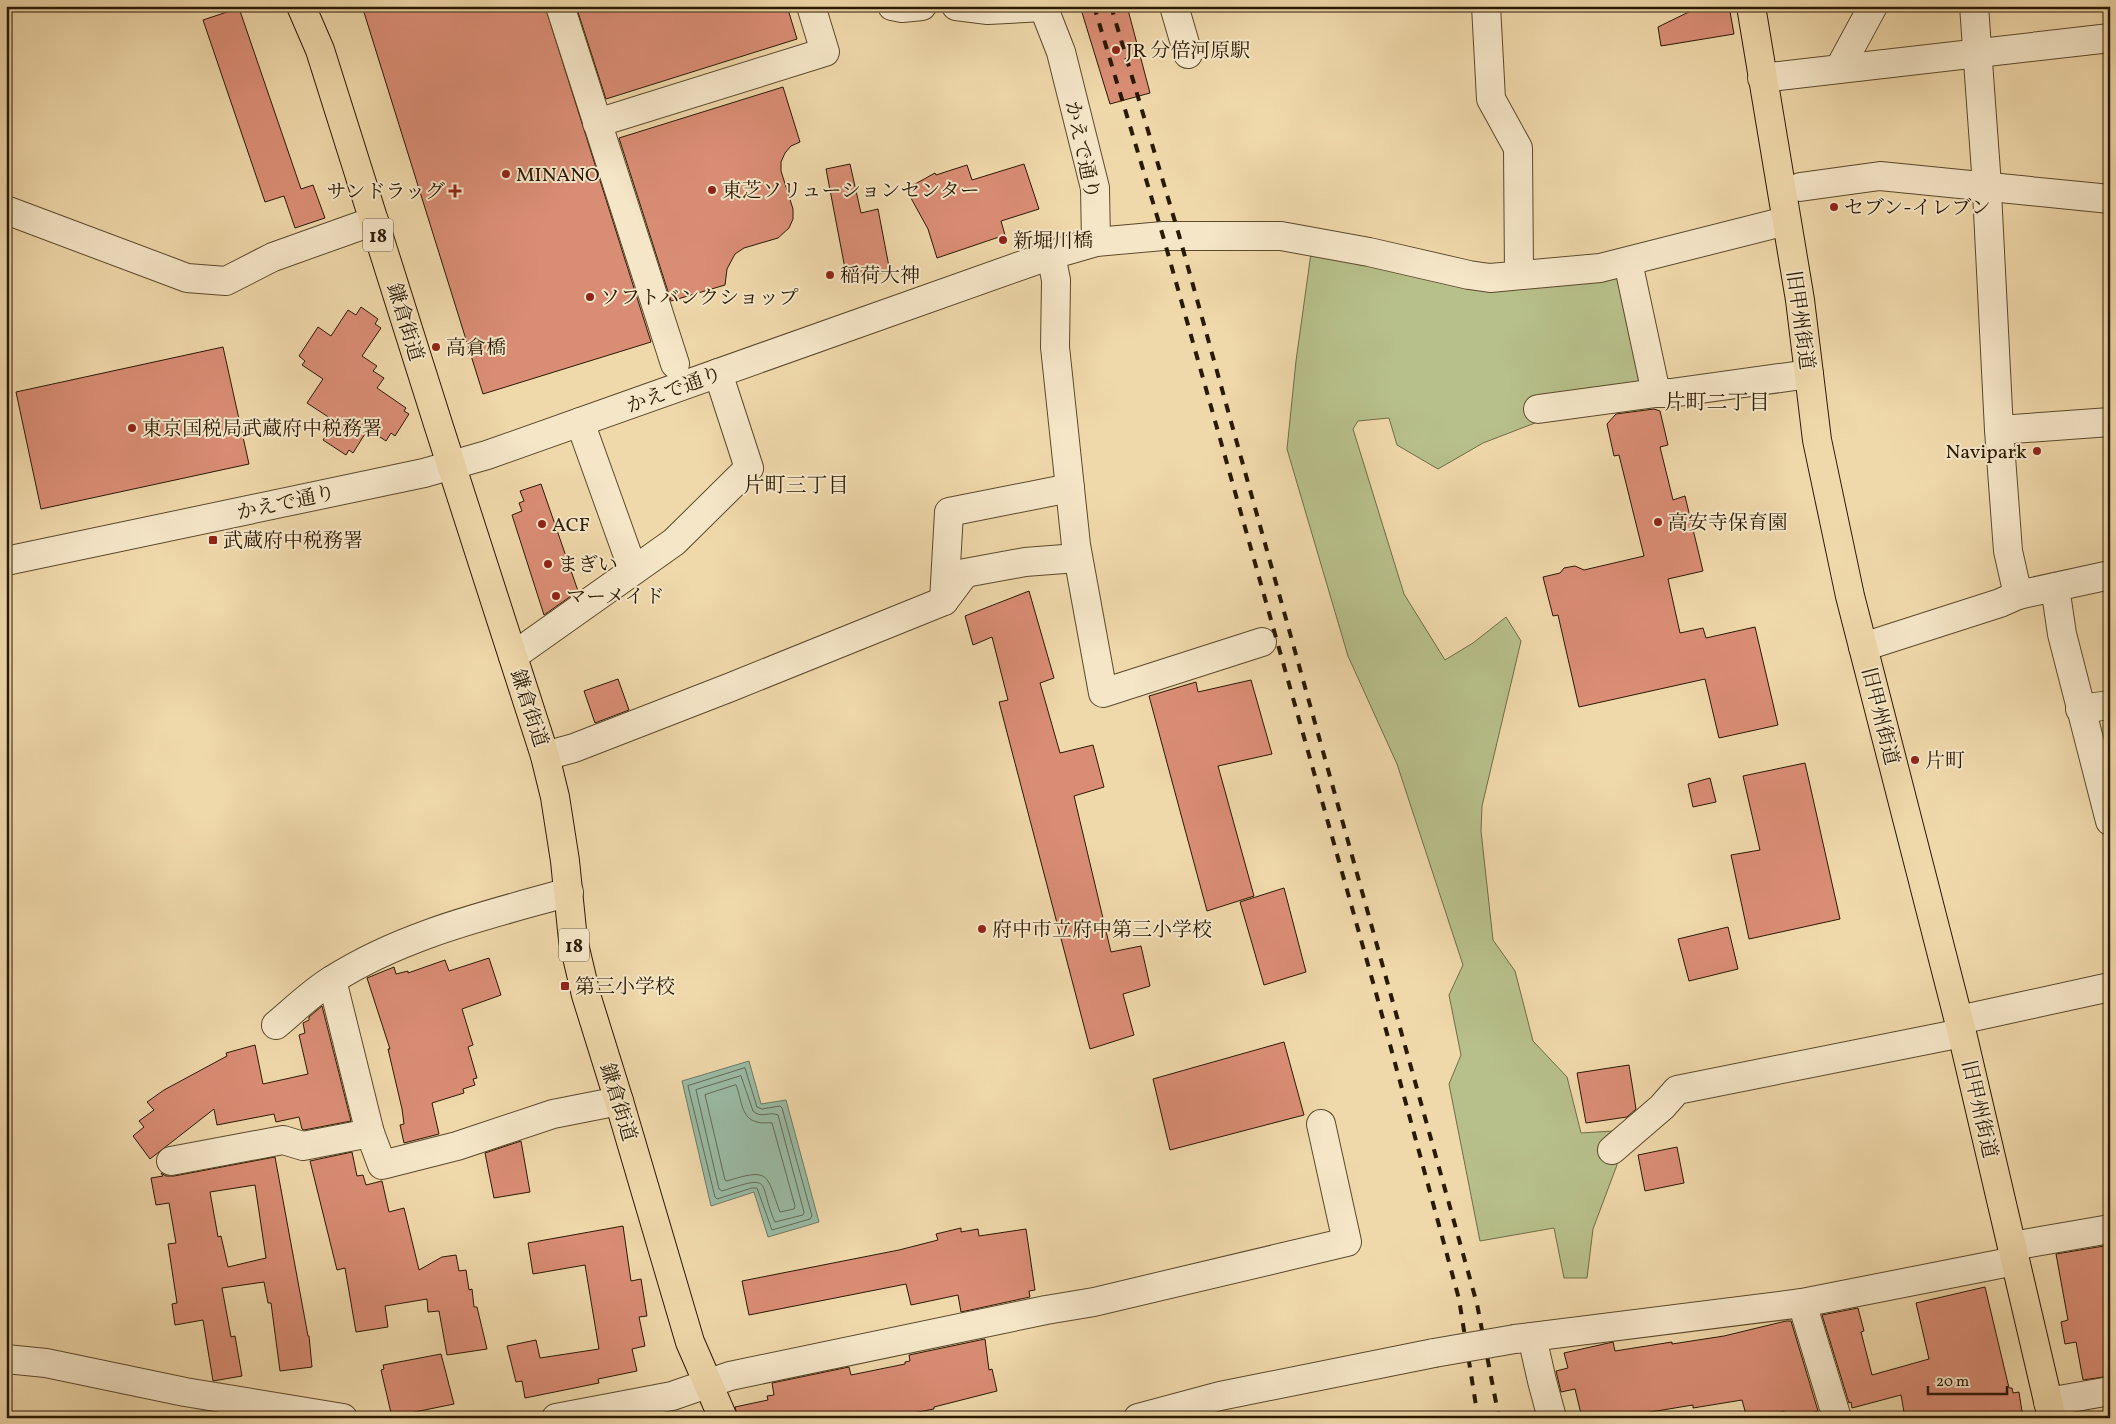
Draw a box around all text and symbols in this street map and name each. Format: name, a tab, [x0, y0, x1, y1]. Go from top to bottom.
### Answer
place label: JR 分倍河原駅	[1126, 38, 1250, 66]
marker: JR 分倍河原駅	[1110, 44, 1122, 56]
street label: かえで通り	[1057, 99, 1105, 202]
place label: MINANO	[516, 162, 600, 190]
marker: MINANO	[500, 168, 512, 180]
place label: 東芝ソリューションセンター	[722, 178, 980, 206]
place label: サンドラッグ	[326, 179, 445, 207]
marker: 東芝ソリューションセンター	[706, 184, 718, 196]
marker: サンドラッグ	[449, 185, 461, 197]
place label: セブン-イレブン	[1844, 195, 1991, 223]
marker: セブン-イレブン	[1828, 201, 1840, 213]
road number: 18	[363, 218, 393, 252]
place label: 新堀川橋	[1013, 228, 1093, 256]
marker: 新堀川橋	[997, 234, 1009, 246]
place label: 稲荷大神	[840, 263, 920, 291]
marker: 稲荷大神	[824, 269, 836, 281]
street label: 旧甲州街道	[1778, 269, 1820, 372]
street label: 鎌倉街道	[379, 280, 429, 365]
place label: ソフトバンクショップ	[600, 285, 799, 313]
marker: ソフトバンクショップ	[584, 291, 596, 303]
place label: 高倉橋	[446, 335, 506, 363]
marker: 高倉橋	[430, 341, 442, 353]
street label: かえで通り	[623, 361, 726, 421]
district label: 片町二丁目	[1665, 389, 1770, 418]
place label: 東京国税局武蔵府中税務署	[142, 416, 382, 444]
marker: 東京国税局武蔵府中税務署	[126, 422, 138, 434]
place label: Navipark	[1946, 439, 2027, 467]
marker: Navipark	[2031, 445, 2043, 457]
district label: 片町三丁目	[744, 472, 849, 501]
street label: かえで通り	[235, 480, 338, 528]
place label: 高安寺保育園	[1668, 510, 1788, 538]
place label: ACF	[552, 512, 590, 540]
marker: 高安寺保育園	[1652, 516, 1664, 528]
marker: ACF	[536, 518, 548, 530]
place label: 武蔵府中税務署	[223, 528, 363, 556]
marker: 武蔵府中税務署	[207, 534, 219, 546]
place label: まぎい	[558, 552, 618, 580]
marker: まぎい	[542, 558, 554, 570]
place label: マーメイド	[566, 584, 665, 612]
marker: マーメイド	[550, 590, 562, 602]
street label: 旧甲州街道	[1853, 665, 1905, 768]
street label: 鎌倉街道	[502, 666, 554, 751]
place label: 片町	[1925, 748, 1965, 776]
marker: 片町	[1909, 754, 1921, 766]
place label: 府中市立府中第三小学校	[992, 917, 1212, 945]
marker: 府中市立府中第三小学校	[976, 923, 988, 935]
road number: 18	[559, 928, 589, 962]
place label: 第三小学校	[575, 974, 675, 1002]
marker: 第三小学校	[559, 980, 571, 992]
street label: 旧甲州街道	[1953, 1058, 2003, 1161]
street label: 鎌倉街道	[592, 1060, 642, 1145]
scale bar	[1928, 1364, 2007, 1396]
text: 20 m	[1936, 1372, 1969, 1393]

